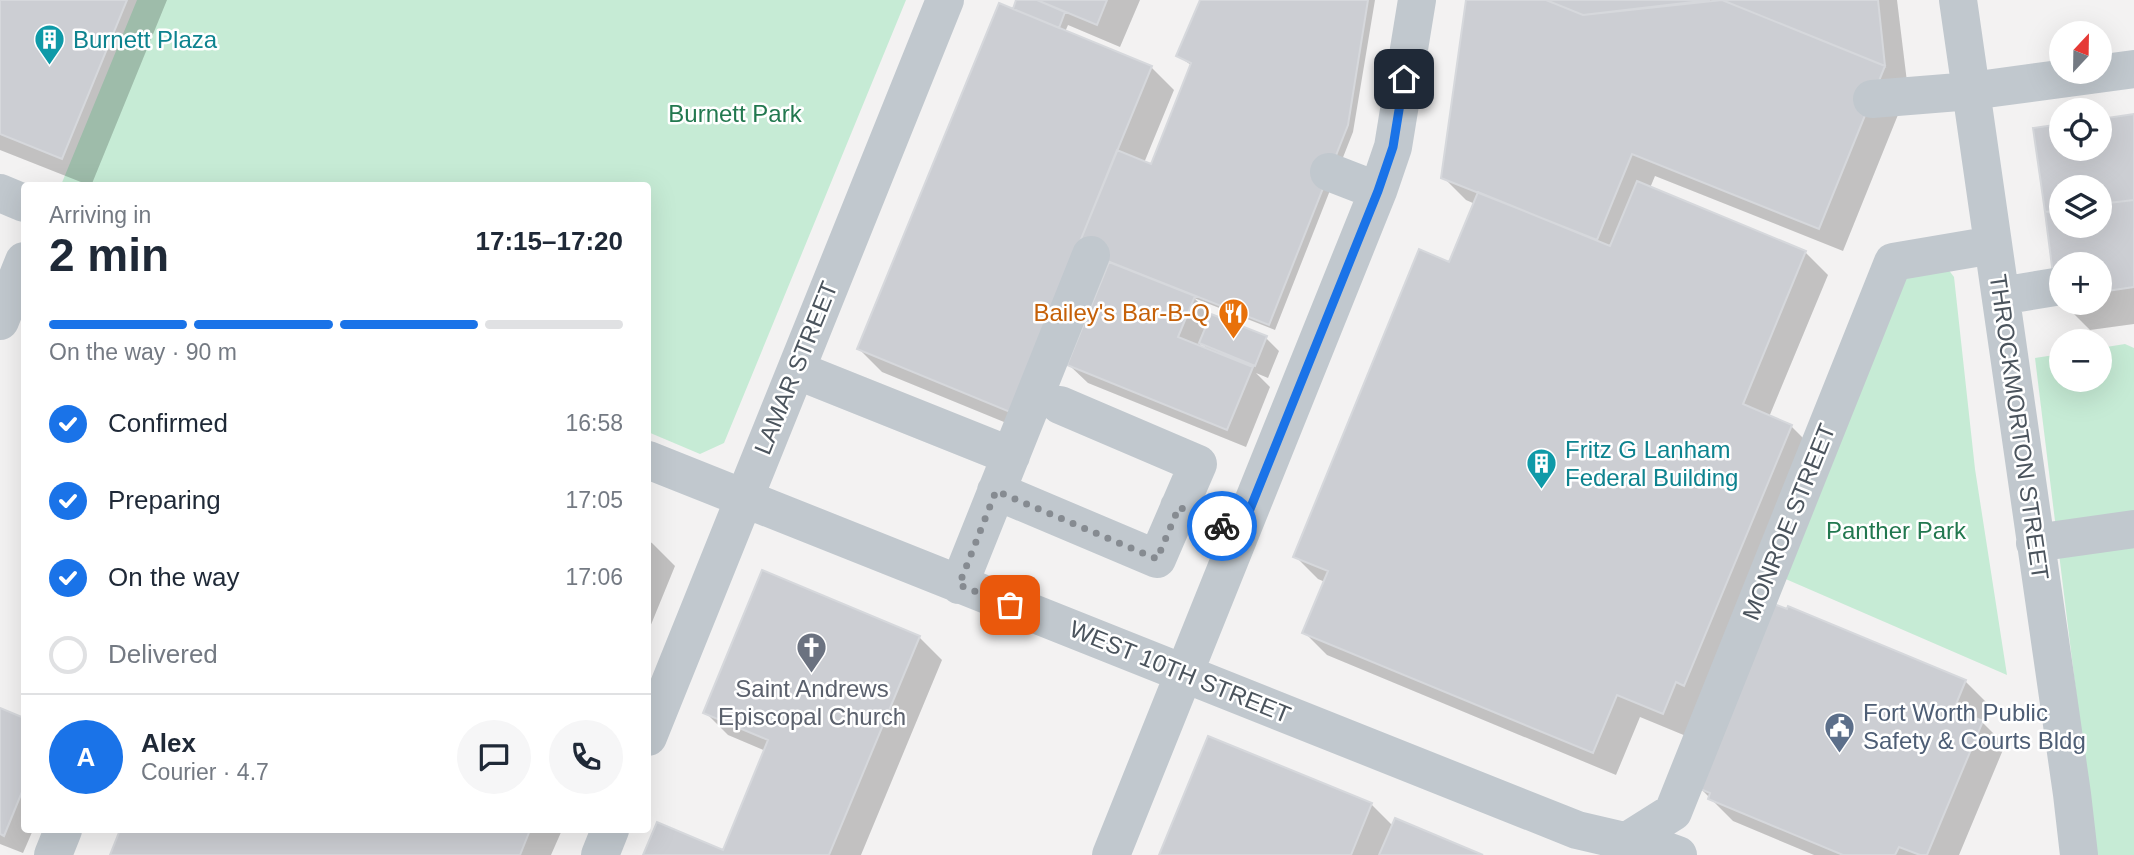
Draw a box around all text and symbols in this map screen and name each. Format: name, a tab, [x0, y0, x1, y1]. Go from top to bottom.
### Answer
north arrow	[2049, 21, 2112, 84]
map controls	[2049, 21, 2112, 392]
building icon: Burnett Plaza	[33, 23, 67, 67]
place label: Burnett Plaza	[73, 26, 218, 53]
pin	[1374, 49, 1434, 109]
icon: home	[1385, 60, 1423, 98]
button: locate	[2049, 98, 2112, 161]
park label: Burnett Park	[668, 100, 803, 127]
button: layers	[2049, 175, 2112, 238]
text: Arriving in	[49, 202, 151, 228]
text: 17:15–17:20	[476, 226, 623, 256]
text: 2 min	[49, 229, 169, 281]
button: +	[2049, 252, 2112, 315]
street label: THROCKMORTON STREET	[1985, 272, 2054, 582]
street label: LAMAR STREET	[749, 277, 843, 458]
restaurant icon: Bailey's Bar-B-Q	[1216, 296, 1250, 340]
place label: Bailey's Bar-B-Q	[1033, 299, 1210, 326]
button: −	[2049, 329, 2112, 392]
text: On the way · 90 m	[49, 339, 237, 365]
icon: check	[49, 405, 87, 443]
text: Confirmed	[108, 408, 228, 438]
text: 16:58	[565, 410, 623, 436]
street label: MONROE STREET	[1737, 419, 1840, 624]
place label: Fritz G Lanham Federal Building	[1565, 436, 1738, 491]
building icon: Fritz G Lanham Federal Building	[1525, 447, 1559, 491]
icon: check	[49, 482, 87, 520]
text: Preparing	[108, 485, 221, 515]
text: 17:05	[565, 487, 623, 513]
courier	[1187, 491, 1257, 561]
icon: bike	[1203, 507, 1241, 545]
park label: Panther Park	[1826, 517, 1967, 544]
icon: check	[49, 559, 87, 597]
text: On the way	[108, 562, 240, 592]
text: 17:06	[565, 564, 623, 590]
pin	[980, 575, 1040, 635]
icon: bag	[991, 586, 1029, 624]
street label: WEST 10TH STREET	[1066, 615, 1295, 728]
church icon: Saint Andrews Episcopal Church	[795, 630, 829, 674]
text: Delivered	[108, 639, 218, 669]
place label: Saint Andrews Episcopal Church	[718, 675, 906, 730]
place label: Fort Worth Public Safety & Courts Bldg	[1863, 699, 2086, 754]
public building icon: Fort Worth Public Safety & Courts Bldg	[1823, 710, 1857, 754]
button: chat	[457, 720, 531, 794]
button: phone	[549, 720, 623, 794]
text: Alex	[141, 728, 196, 758]
text: A	[77, 742, 95, 772]
text: Courier · 4.7	[141, 759, 269, 785]

